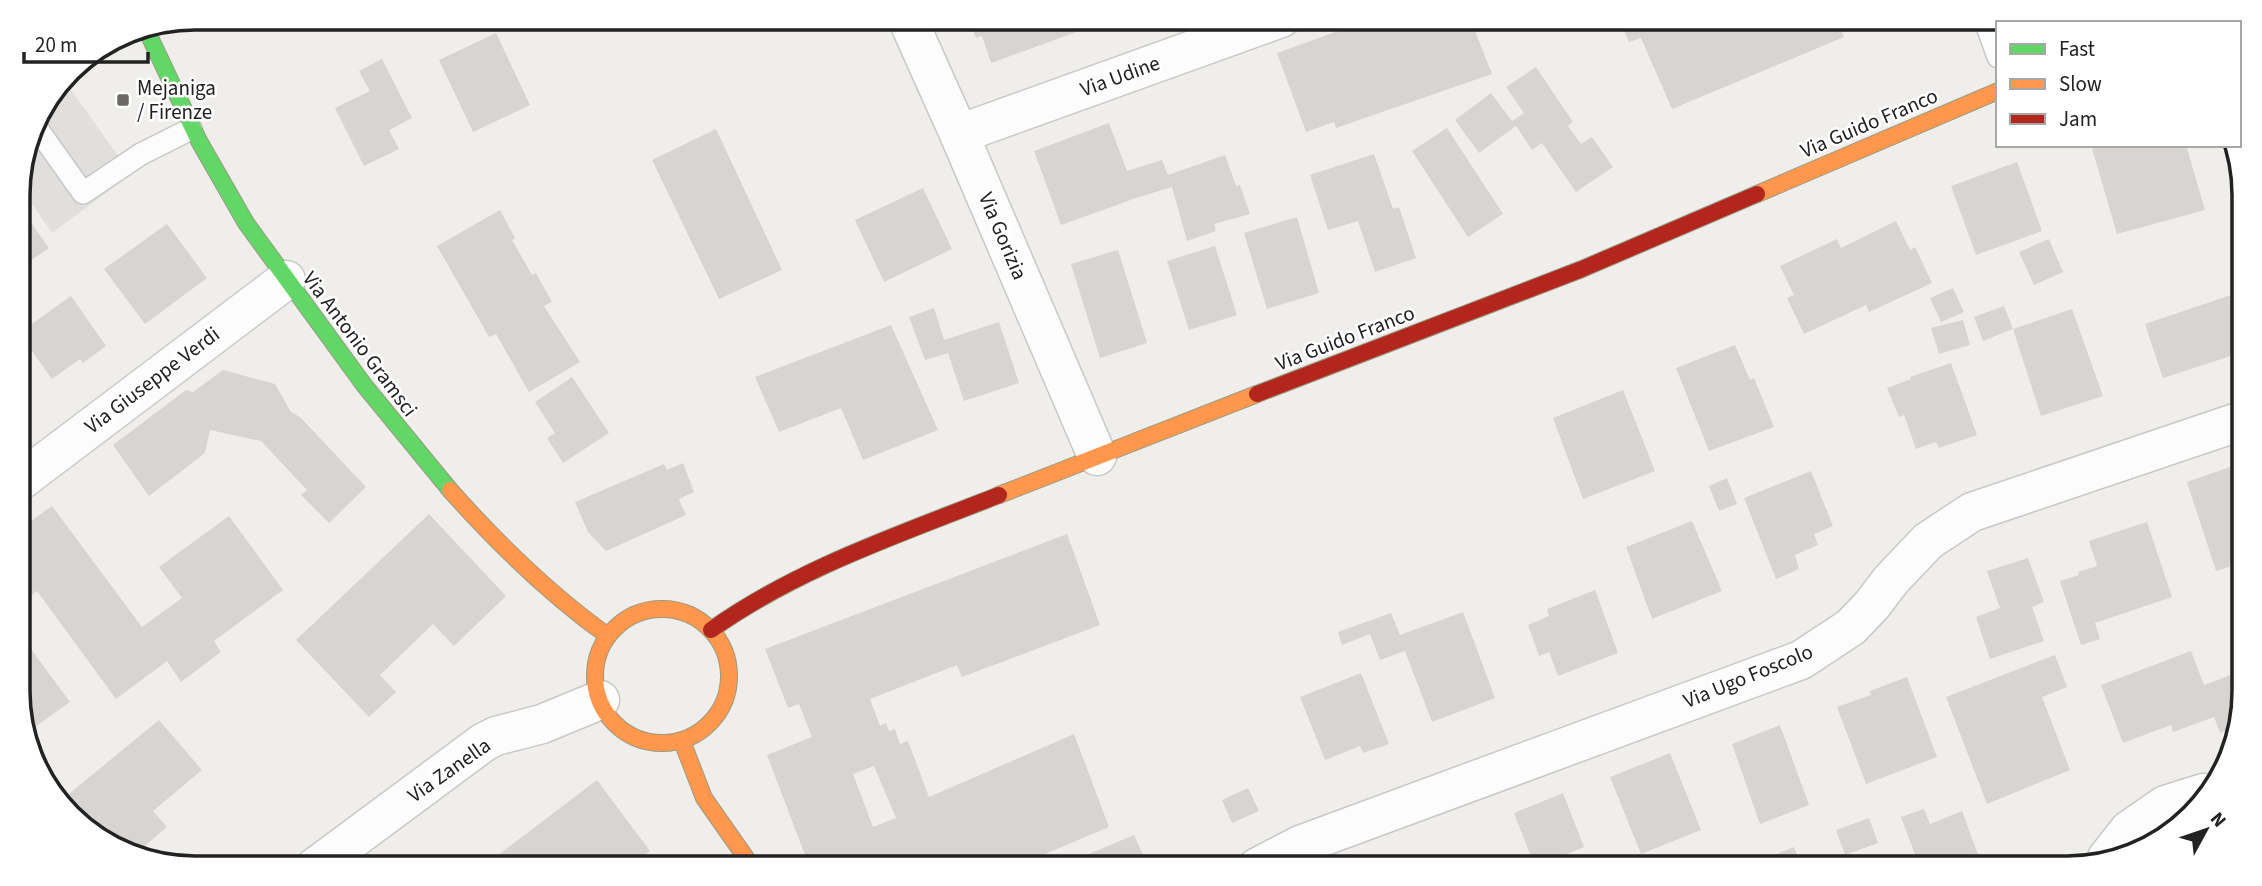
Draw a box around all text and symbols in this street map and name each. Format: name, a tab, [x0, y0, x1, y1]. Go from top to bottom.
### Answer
scale bar	[24, 21, 149, 65]
legend	[1996, 21, 2241, 147]
text: 20 m	[35, 30, 77, 60]
text: Fast	[2059, 34, 2095, 64]
street label: Via Udine	[1076, 48, 1164, 104]
text: Slow	[2059, 69, 2102, 99]
place label: Mejaniga / Firenze	[137, 73, 216, 127]
street label: Via Guido Franco	[1796, 80, 1942, 166]
marker: Mejaniga / Firenze	[115, 92, 131, 108]
text: Jam	[2059, 104, 2097, 134]
street label: Via Gorizia	[971, 188, 1035, 284]
street label: Via Antonio Gramsci	[295, 265, 425, 423]
street label: Via Guido Franco	[1271, 298, 1419, 378]
street label: Via Giuseppe Verdi	[78, 319, 226, 441]
street label: Via Ugo Foscolo	[1679, 636, 1817, 716]
street label: Via Zanella	[401, 730, 497, 810]
north arrow	[2171, 795, 2241, 865]
text: N	[2203, 807, 2232, 834]

